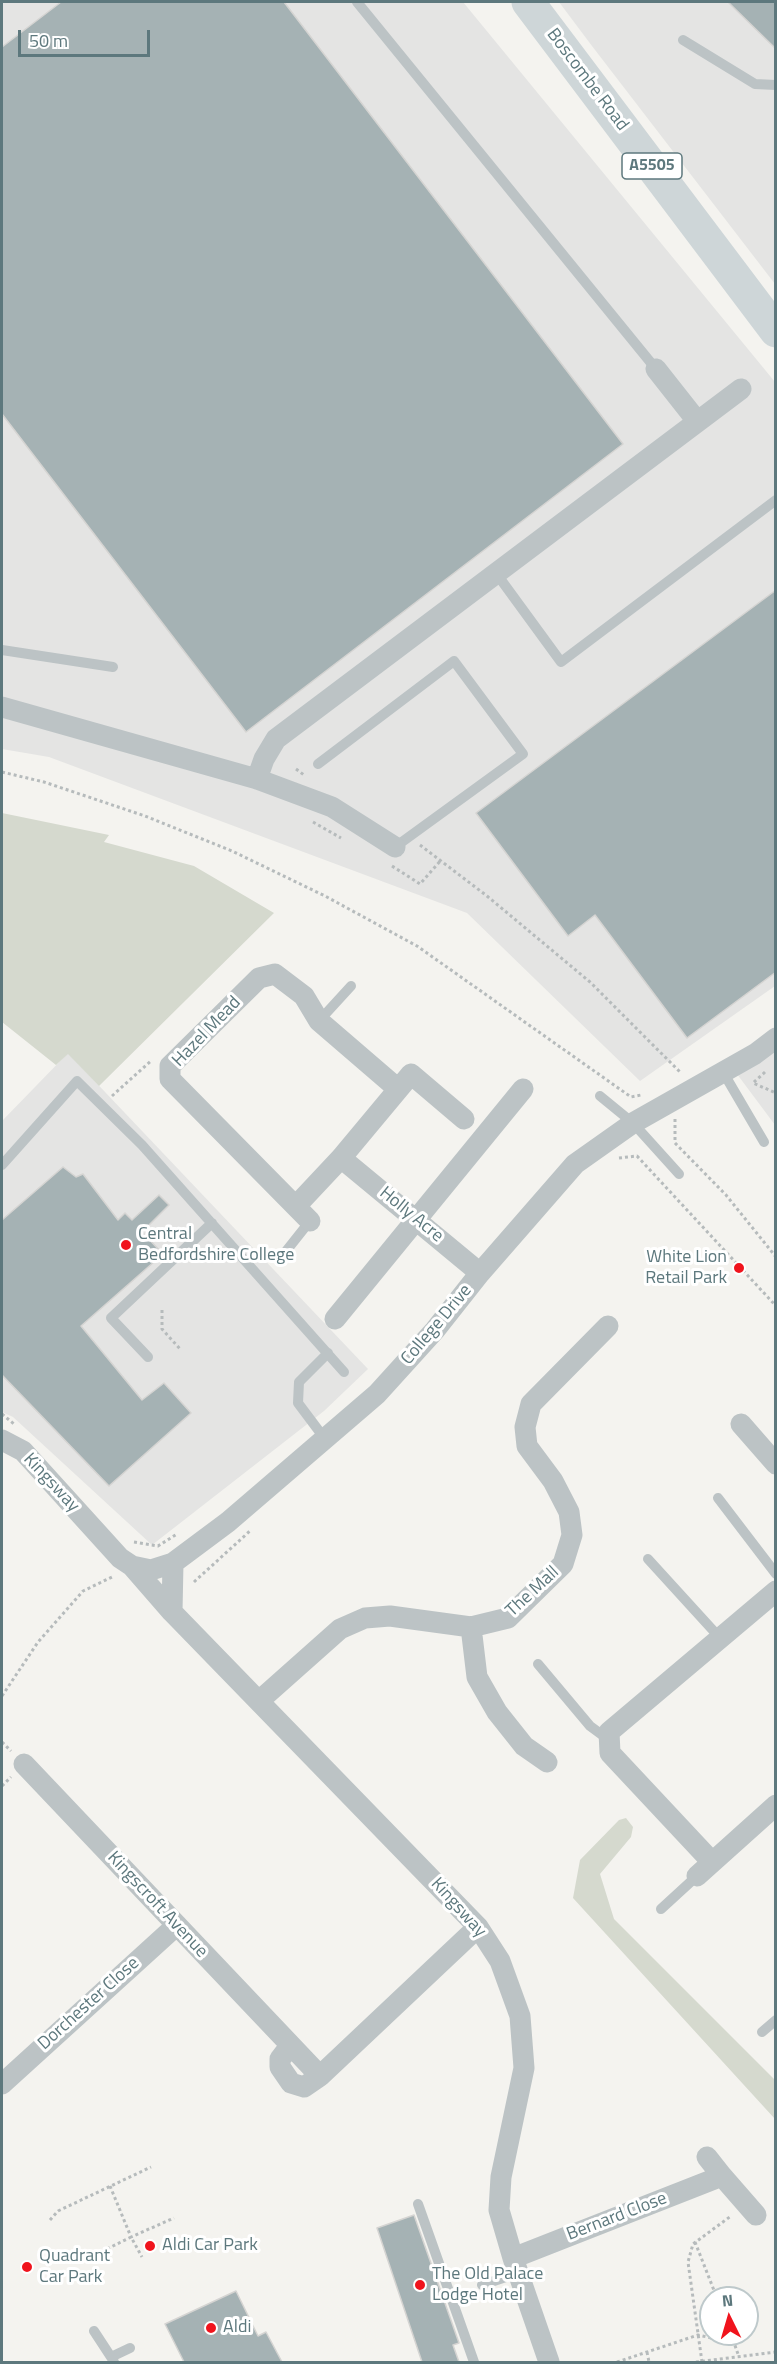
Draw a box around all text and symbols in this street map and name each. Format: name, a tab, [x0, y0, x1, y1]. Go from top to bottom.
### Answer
scale bar	[21, 18, 153, 56]
street label: Boscombe Road	[541, 24, 633, 136]
text: 50 m	[29, 27, 68, 54]
road number: A5505	[622, 153, 682, 179]
street label: Hazel Mead	[168, 992, 246, 1072]
street label: Holly Acre	[375, 1183, 447, 1247]
place label: Central Bedfordshire College	[138, 1224, 294, 1266]
marker: Central Bedfordshire College	[119, 1238, 133, 1252]
place label: White Lion Retail Park	[645, 1247, 727, 1290]
marker: White Lion Retail Park	[732, 1261, 746, 1275]
street label: College Drive	[397, 1280, 477, 1370]
street label: Kingsway	[18, 1449, 84, 1517]
street label: The Mall	[502, 1562, 564, 1622]
street label: Kingscroft Avenue	[102, 1847, 212, 1963]
street label: Kingsway	[426, 1874, 490, 1942]
street label: Dorchester Close	[34, 1953, 144, 2055]
street label: Bernard Close	[564, 2188, 670, 2246]
place label: Aldi Car Park	[162, 2235, 258, 2257]
marker: Aldi Car Park	[143, 2239, 157, 2253]
place label: Quadrant Car Park	[39, 2246, 110, 2288]
marker: Quadrant Car Park	[20, 2260, 34, 2274]
place label: The Old Palace Lodge Hotel	[432, 2264, 543, 2306]
marker: The Old Palace Lodge Hotel	[413, 2278, 427, 2292]
north arrow	[699, 2286, 759, 2346]
text: N	[721, 2288, 734, 2312]
place label: Aldi	[223, 2317, 251, 2339]
marker: Aldi	[204, 2321, 218, 2335]

